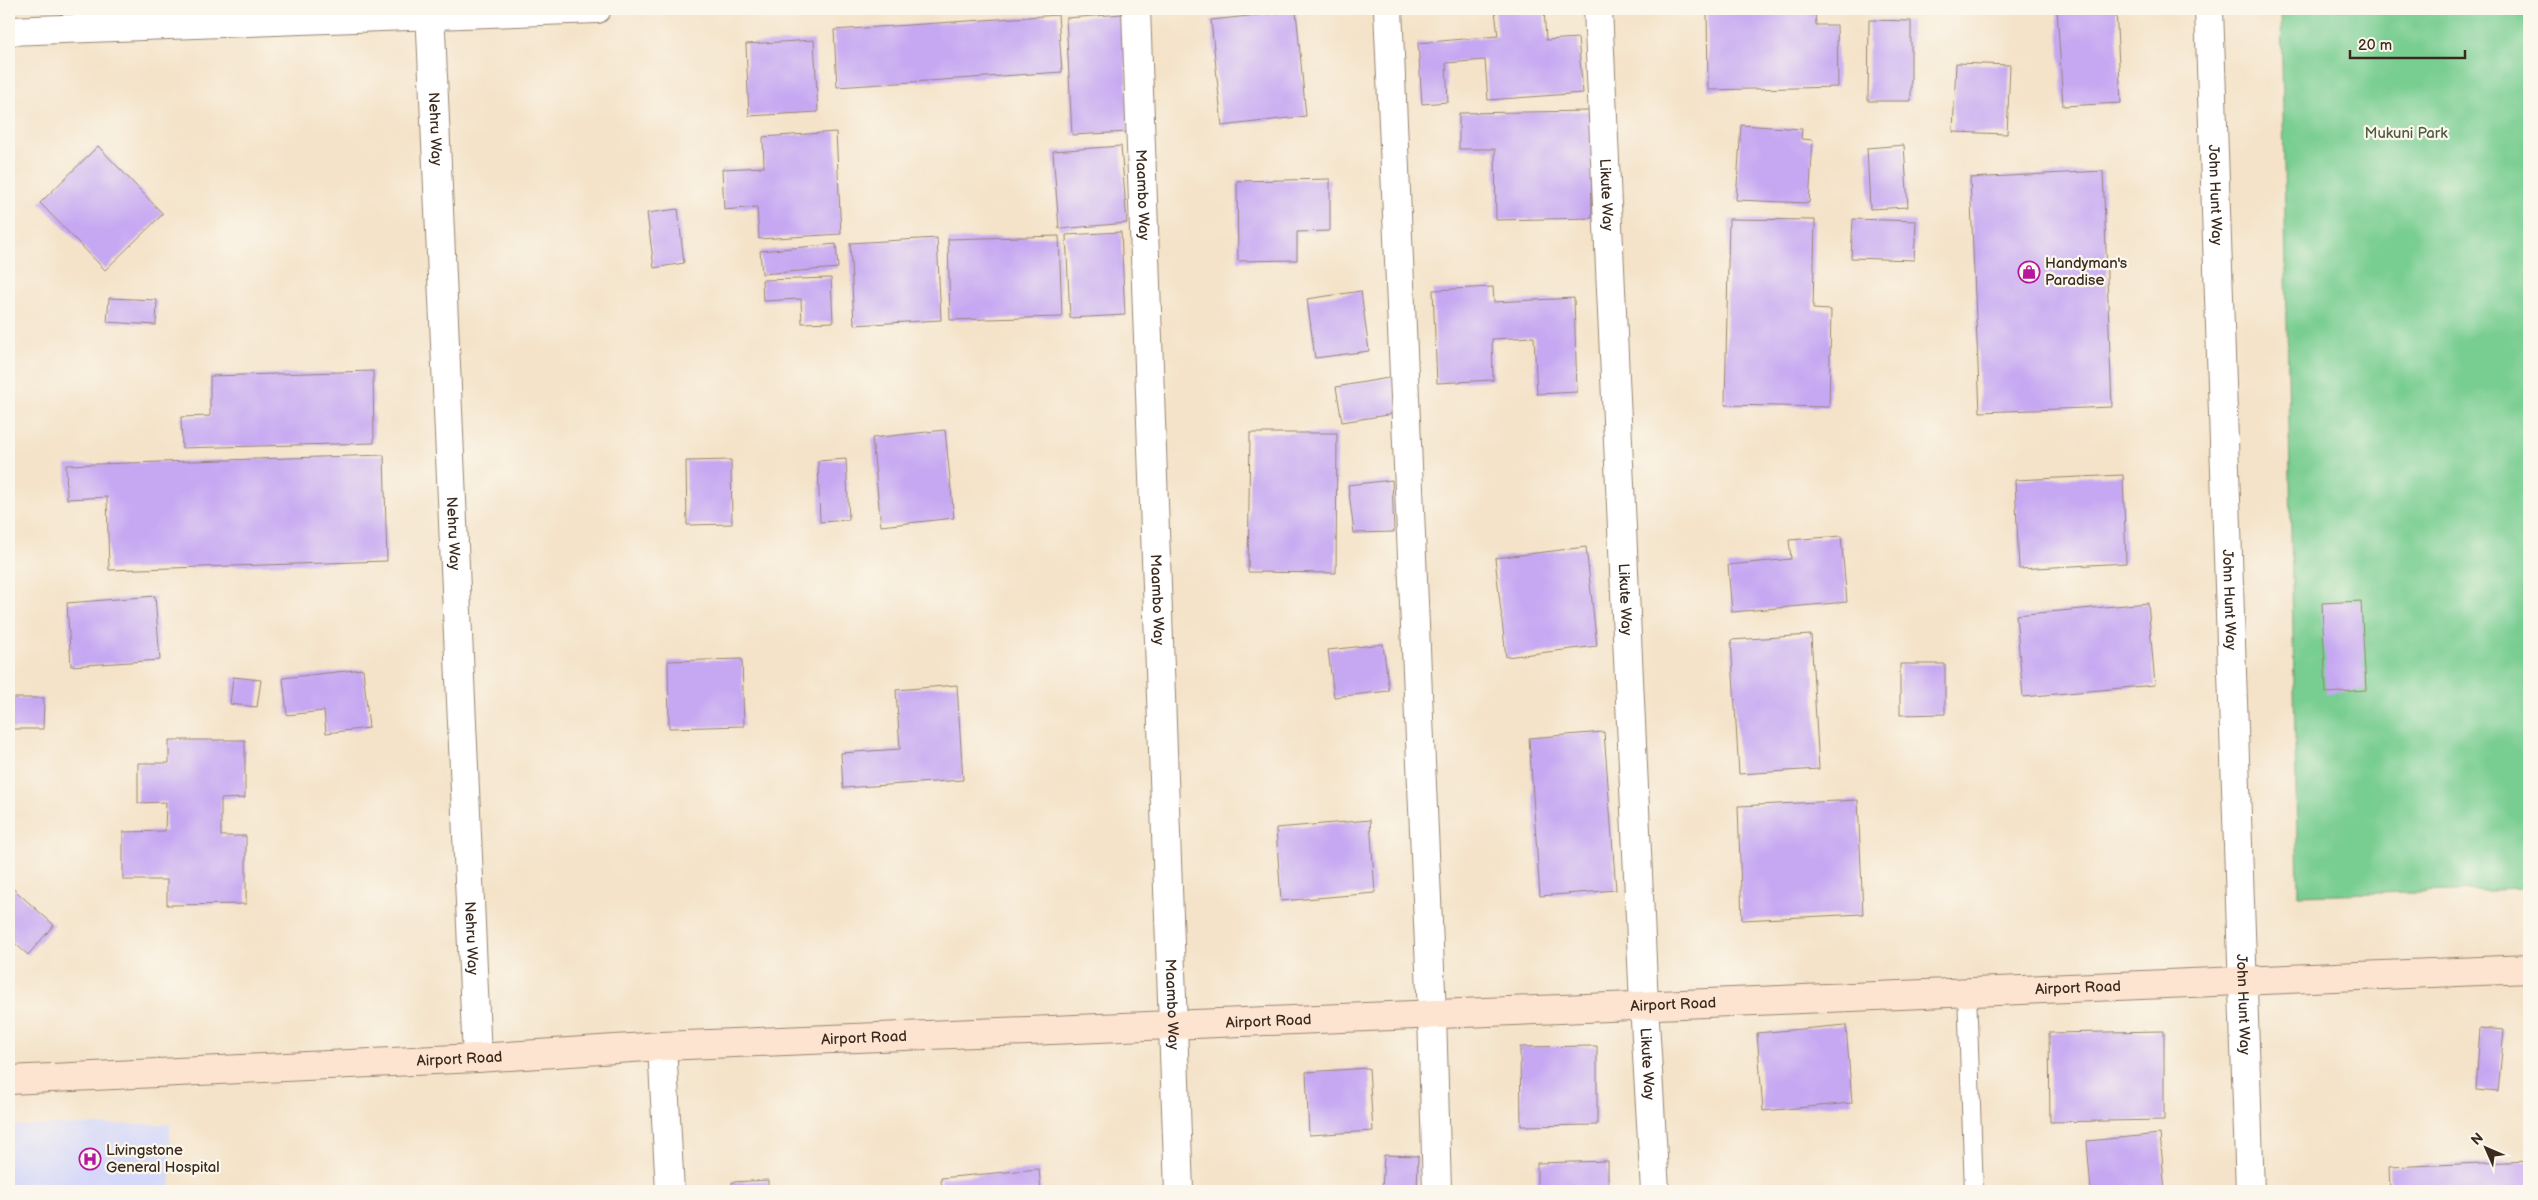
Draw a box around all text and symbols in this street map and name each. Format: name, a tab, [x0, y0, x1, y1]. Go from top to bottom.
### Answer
scale bar	[2350, 28, 2466, 60]
text: 20 m	[2358, 36, 2392, 55]
street label: Nehru Way	[424, 92, 447, 166]
park label: Mukuni Park	[2364, 124, 2448, 143]
street label: John Hunt Way	[2204, 144, 2227, 246]
street label: Maambo Way	[1132, 149, 1154, 241]
street label: Likute Way	[1595, 158, 1618, 232]
place label: Handyman's Paradise	[2045, 254, 2128, 290]
shop icon: Handyman's Paradise	[2017, 260, 2041, 284]
street label: Nehru Way	[442, 496, 465, 571]
street label: John Hunt Way	[2218, 549, 2241, 651]
street label: Maambo Way	[1146, 554, 1169, 646]
street label: Likute Way	[1614, 563, 1636, 636]
street label: Nehru Way	[460, 901, 483, 976]
street label: John Hunt Way	[2232, 954, 2255, 1055]
street label: Maambo Way	[1161, 959, 1183, 1050]
street label: Airport Road	[2035, 976, 2121, 999]
street label: Airport Road	[1630, 993, 1717, 1016]
street label: Airport Road	[1225, 1010, 1312, 1032]
street label: Airport Road	[821, 1026, 907, 1049]
street label: Likute Way	[1636, 1027, 1659, 1101]
street label: Airport Road	[416, 1047, 503, 1070]
north arrow	[2460, 1122, 2510, 1172]
text: N	[2467, 1129, 2487, 1149]
place label: Livingstone General Hospital	[106, 1141, 220, 1177]
hospital icon: Livingstone General Hospital	[78, 1147, 102, 1171]

